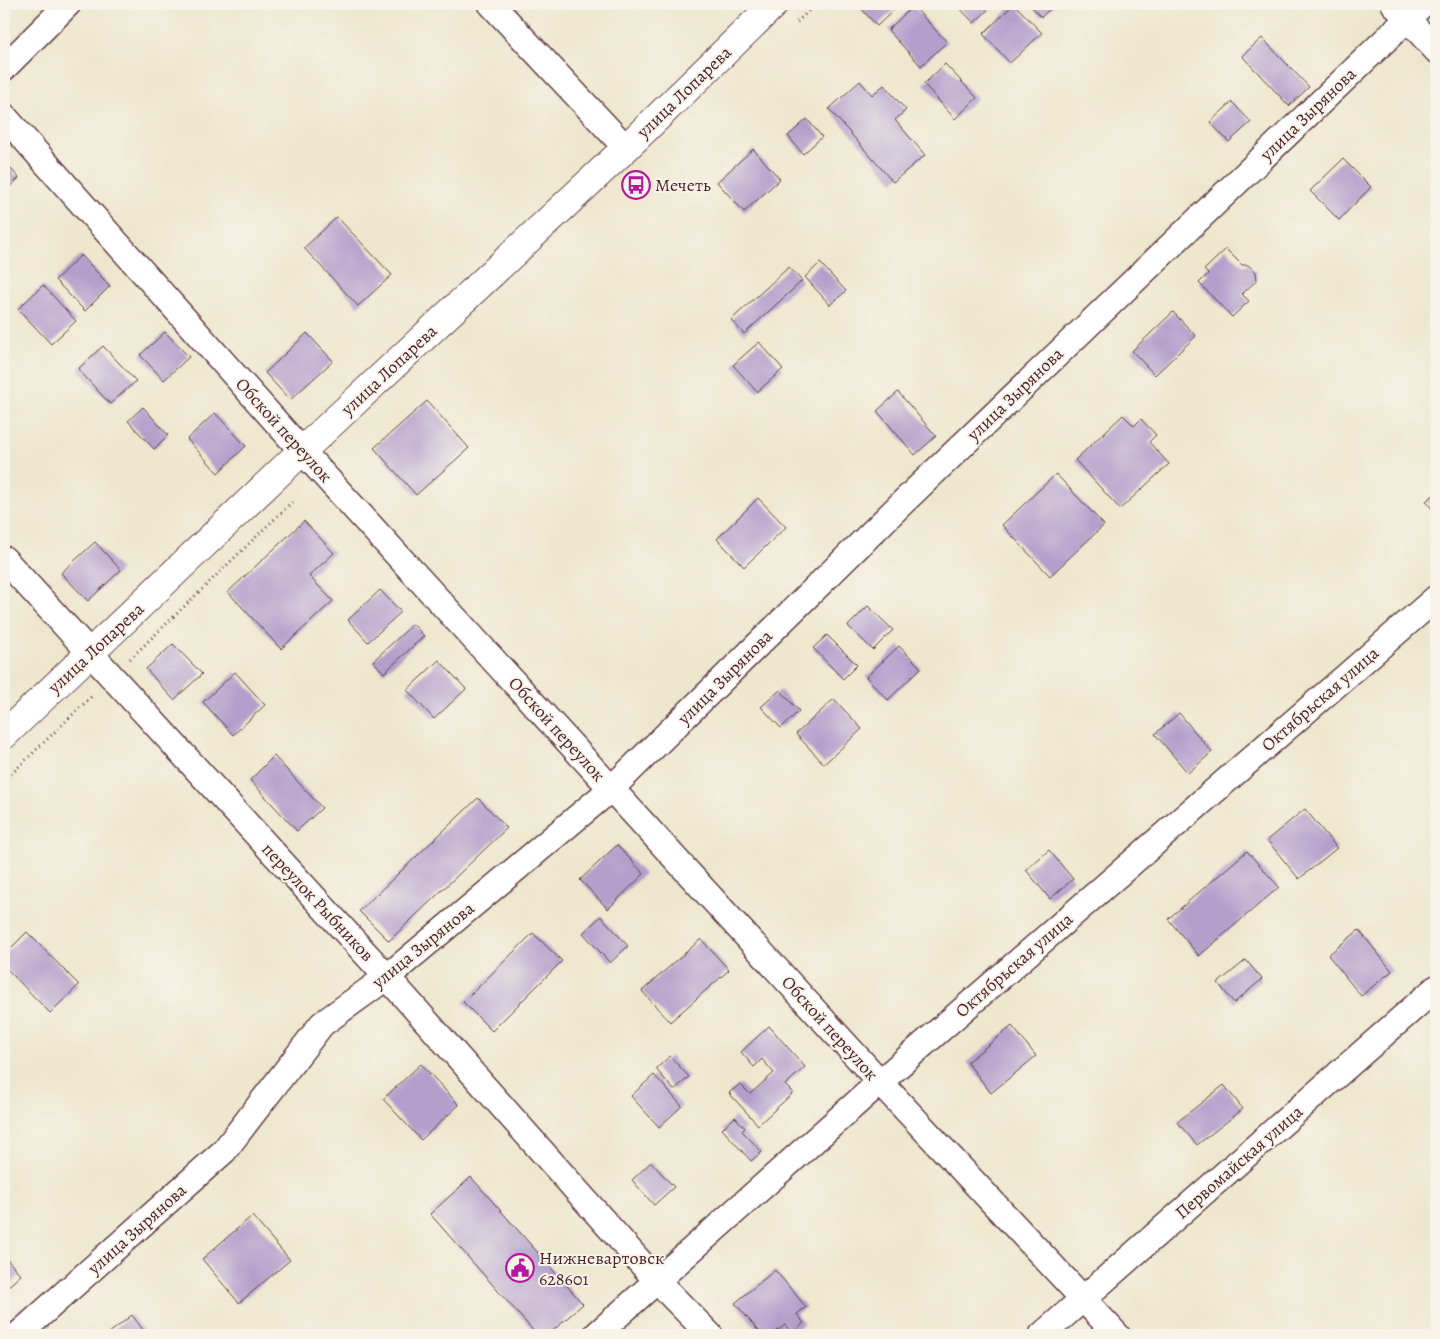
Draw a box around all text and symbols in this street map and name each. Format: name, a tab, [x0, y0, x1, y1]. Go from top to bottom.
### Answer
street label: улица Лопарева	[631, 40, 737, 144]
street label: улица Зырянова	[1254, 61, 1362, 167]
bus stop icon: Мечеть	[621, 170, 651, 200]
place label: Мечеть	[655, 173, 711, 197]
street label: улица Лопарева	[335, 319, 443, 421]
street label: улица Зырянова	[961, 341, 1069, 447]
street label: Обской переулок	[230, 372, 338, 488]
street label: улица Лопарева	[42, 597, 150, 699]
street label: улица Зырянова	[672, 624, 778, 730]
street label: Октябрьская улица	[1256, 641, 1384, 757]
street label: Обской переулок	[503, 671, 611, 787]
street label: переулок Рыбников	[257, 837, 379, 967]
street label: улица Зырянова	[366, 896, 480, 994]
street label: Октябрьская улица	[950, 907, 1078, 1023]
street label: Обской переулок	[776, 970, 884, 1086]
street label: Первомайская улица	[1170, 1099, 1309, 1224]
street label: улица Зырянова	[82, 1178, 192, 1280]
place label: Нижневартовск 628601	[539, 1246, 664, 1291]
public building icon: Нижневартовск 628601	[505, 1253, 535, 1283]

